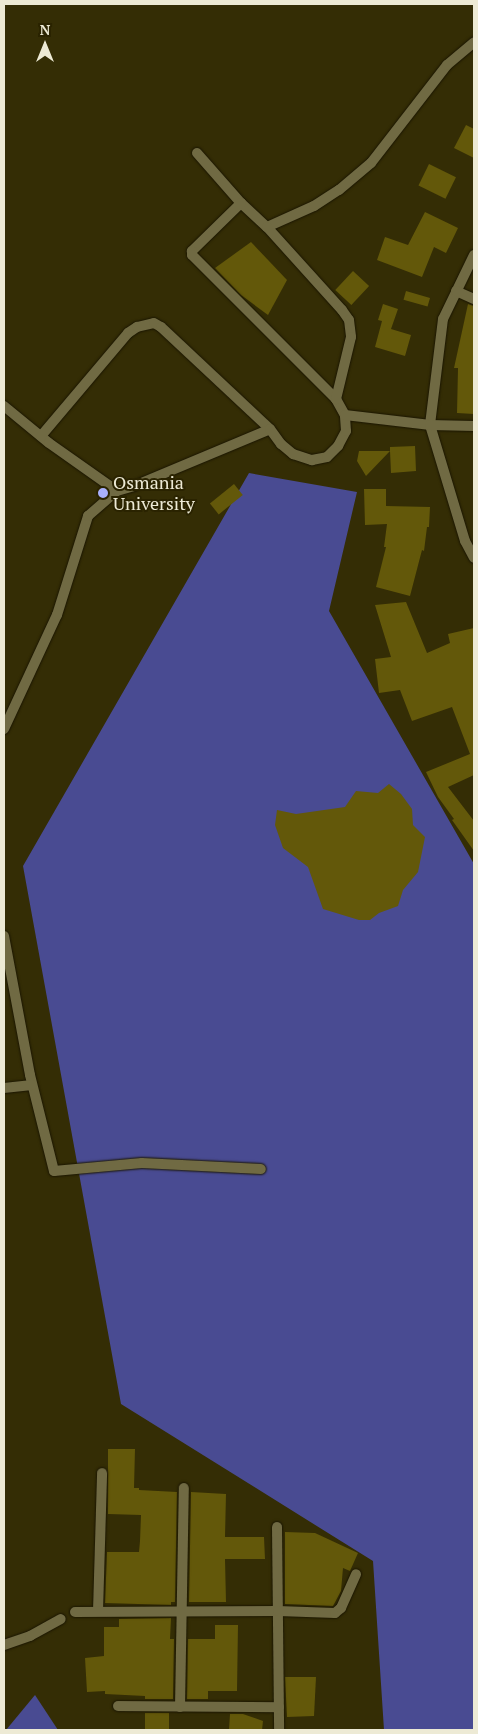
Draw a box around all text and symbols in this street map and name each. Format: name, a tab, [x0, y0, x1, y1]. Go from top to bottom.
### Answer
north arrow	[20, 20, 70, 70]
text: N	[40, 20, 50, 39]
place label: Osmania University	[113, 472, 195, 514]
marker: Osmania University	[97, 487, 109, 499]

